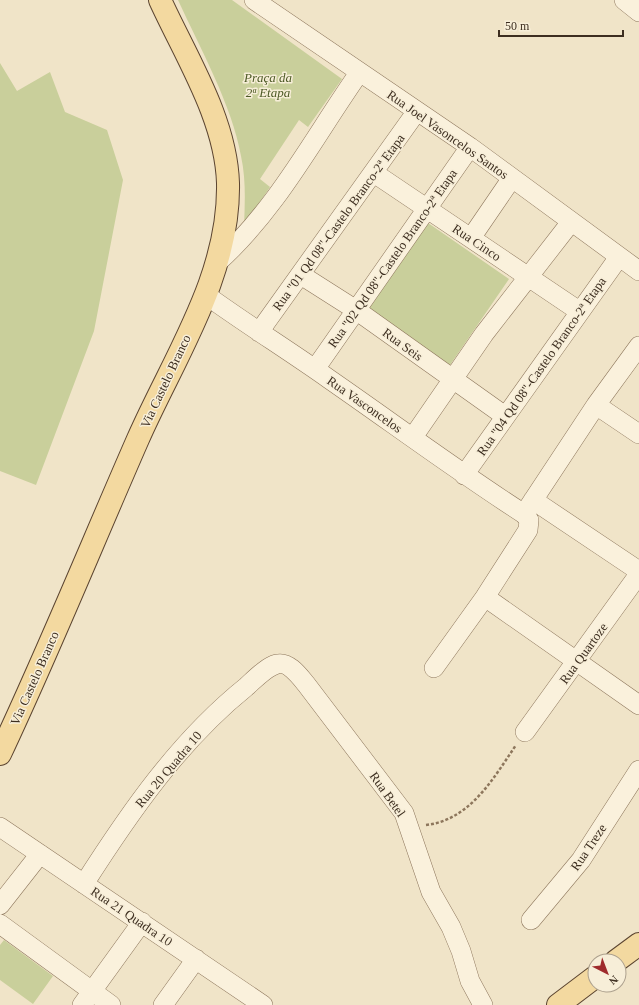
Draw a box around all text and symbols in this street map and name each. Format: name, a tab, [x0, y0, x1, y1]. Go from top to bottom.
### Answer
scale bar	[499, 12, 623, 38]
text: 50 m	[505, 19, 530, 33]
park label: Praça da 2ª Etapa	[243, 70, 293, 100]
street label: Rua Joel Vasoncelos Santos	[384, 87, 511, 182]
street label: Rua "01 Qd 08"-Castelo Branco-2ª Etapa	[269, 131, 408, 314]
street label: Rua "02 Qd 08"-Castelo Branco-2ª Etapa	[325, 166, 460, 350]
street label: Rua Cinco	[450, 221, 504, 264]
street label: Rua "04 Qd 08"-Castelo Branco-2ª Etapa	[474, 274, 609, 458]
street label: Rua Seis	[380, 325, 426, 364]
street label: Via Castelo Branco	[137, 332, 194, 430]
street label: Rua Vasconcelos	[324, 373, 405, 436]
street label: Rua Quartoze	[556, 620, 611, 687]
street label: Via Castelo Branco	[7, 629, 62, 727]
street label: Rua 20 Quadra 10	[132, 728, 205, 811]
street label: Rua Betel	[367, 769, 409, 820]
street label: Rua Treze	[567, 821, 610, 873]
street label: Rua 21 Quadra 10	[88, 884, 175, 949]
north arrow	[587, 953, 627, 993]
text: N	[607, 973, 621, 988]

